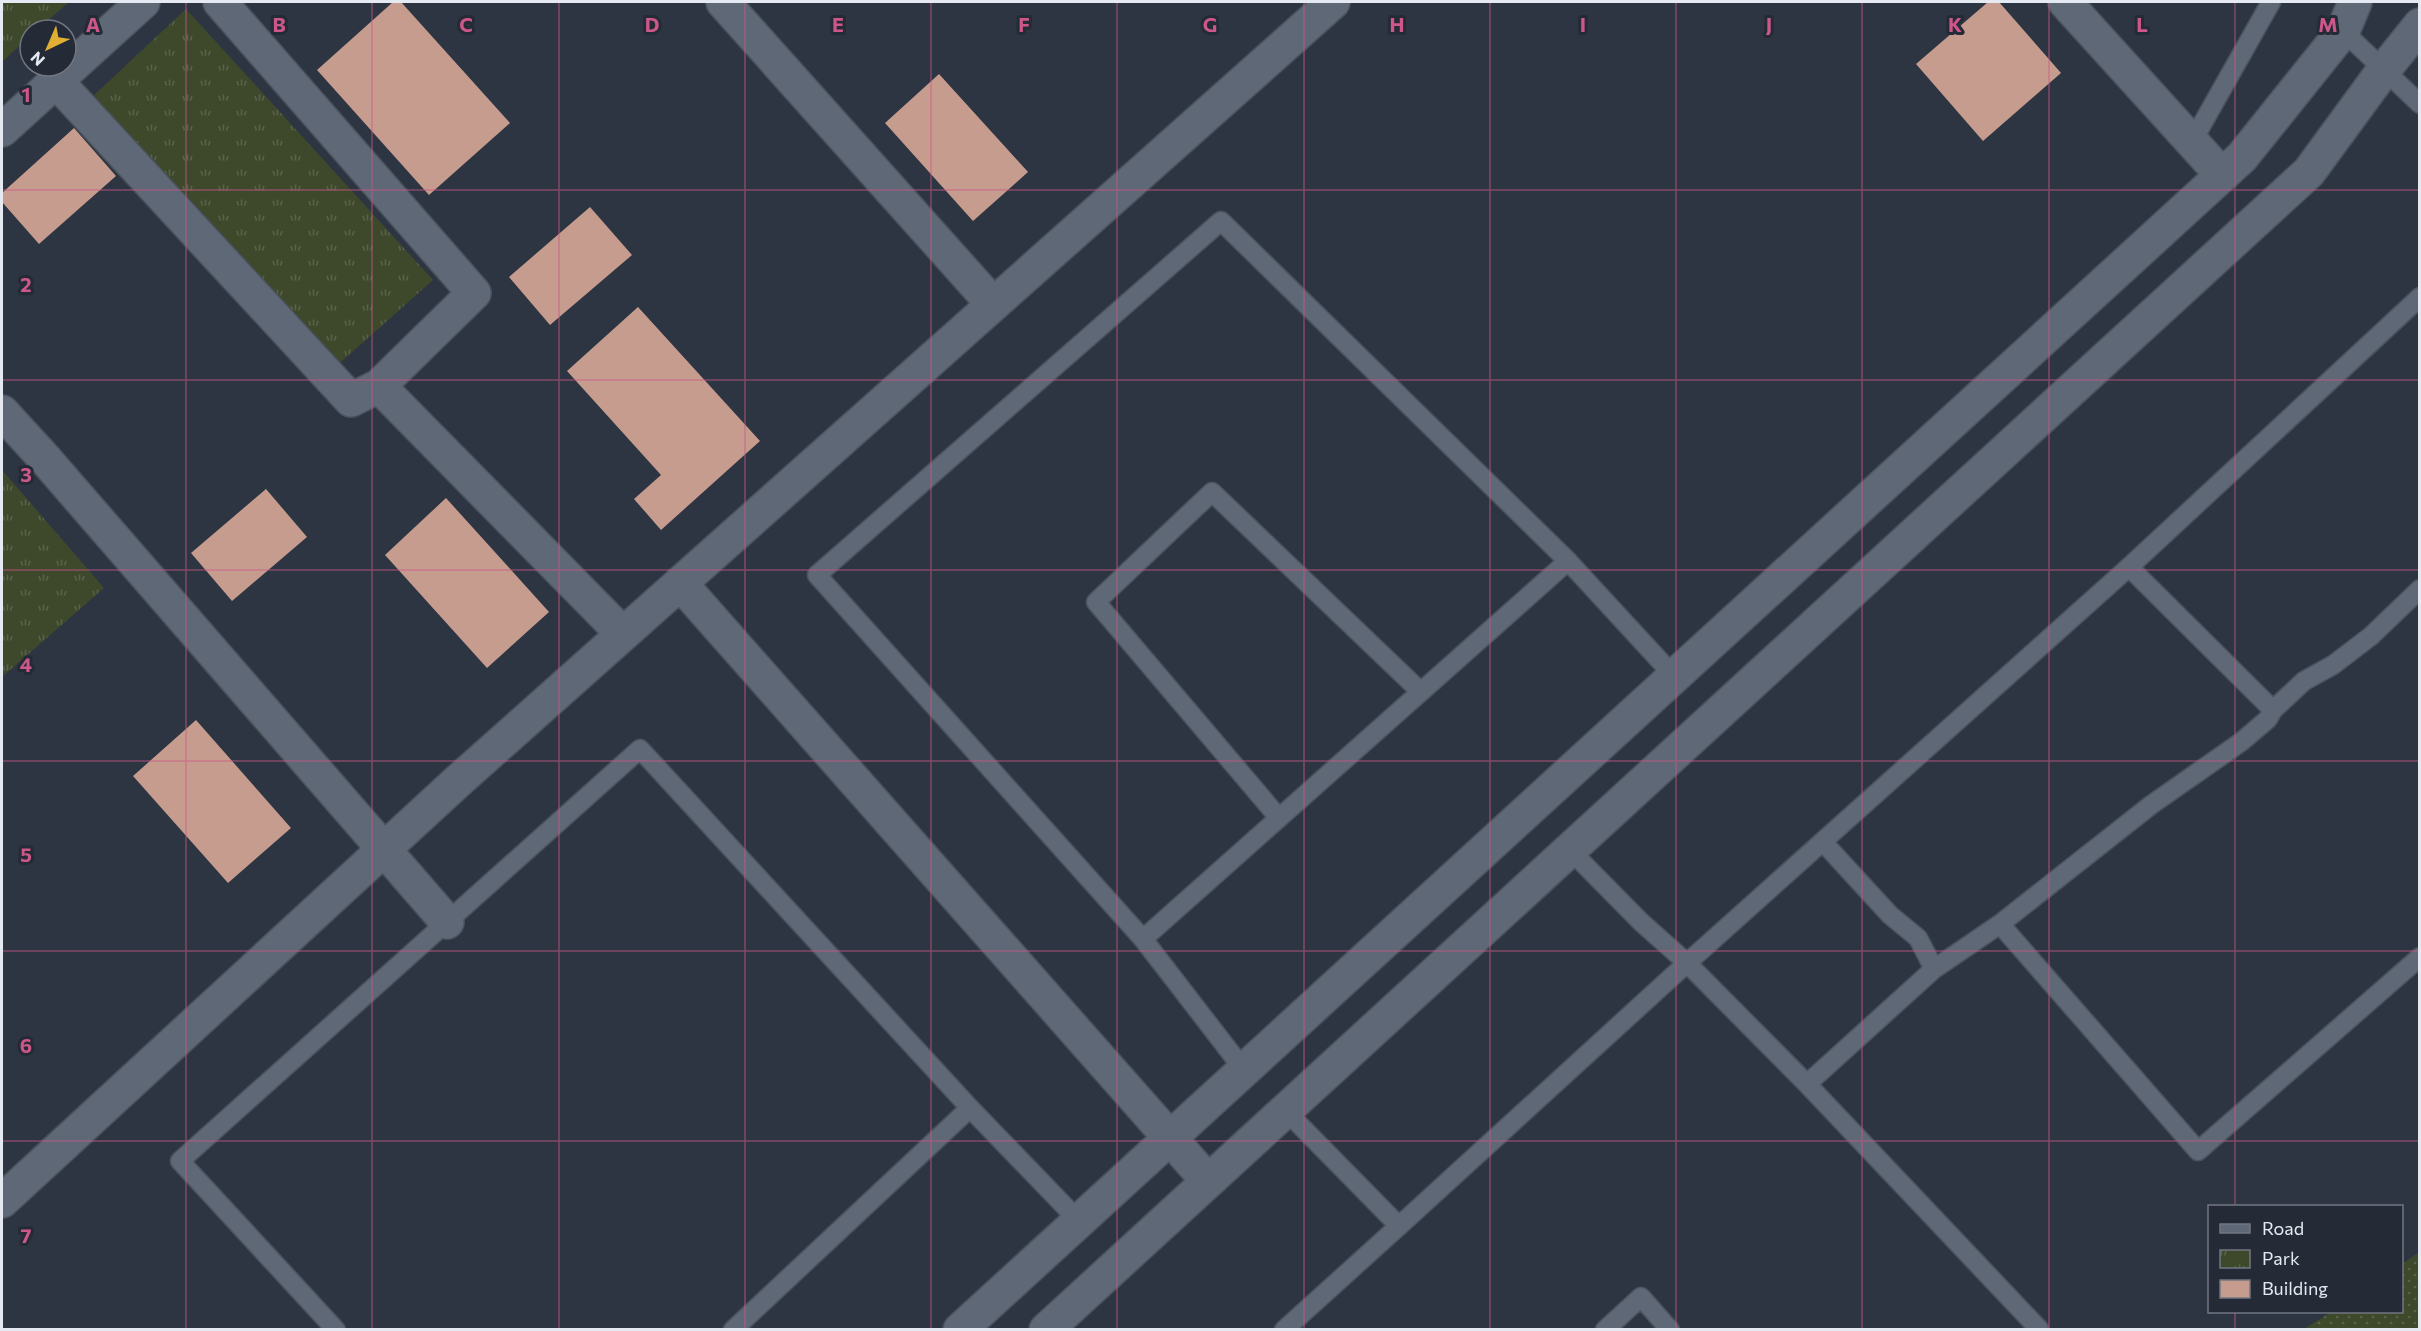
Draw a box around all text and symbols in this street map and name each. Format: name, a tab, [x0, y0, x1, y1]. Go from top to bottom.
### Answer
text: A	[86, 12, 100, 36]
text: B	[272, 12, 286, 36]
text: C	[459, 12, 473, 36]
text: D	[645, 12, 659, 36]
text: E	[832, 12, 844, 36]
text: F	[1018, 12, 1030, 36]
text: G	[1203, 12, 1217, 36]
text: H	[1390, 12, 1405, 36]
text: I	[1580, 12, 1586, 36]
text: J	[1766, 12, 1772, 36]
text: K	[1948, 12, 1962, 36]
text: L	[2136, 12, 2148, 36]
text: M	[2318, 12, 2338, 36]
north arrow	[18, 18, 78, 78]
text: N	[26, 48, 48, 70]
text: 1	[21, 82, 31, 106]
text: 2	[20, 272, 32, 296]
text: 3	[20, 462, 32, 486]
text: 4	[20, 652, 32, 676]
text: 5	[20, 842, 32, 866]
text: 6	[20, 1033, 32, 1057]
legend	[2208, 1205, 2403, 1313]
text: Road	[2262, 1217, 2304, 1239]
text: 7	[21, 1223, 32, 1247]
text: Park	[2262, 1247, 2300, 1269]
text: Building	[2262, 1277, 2328, 1299]

